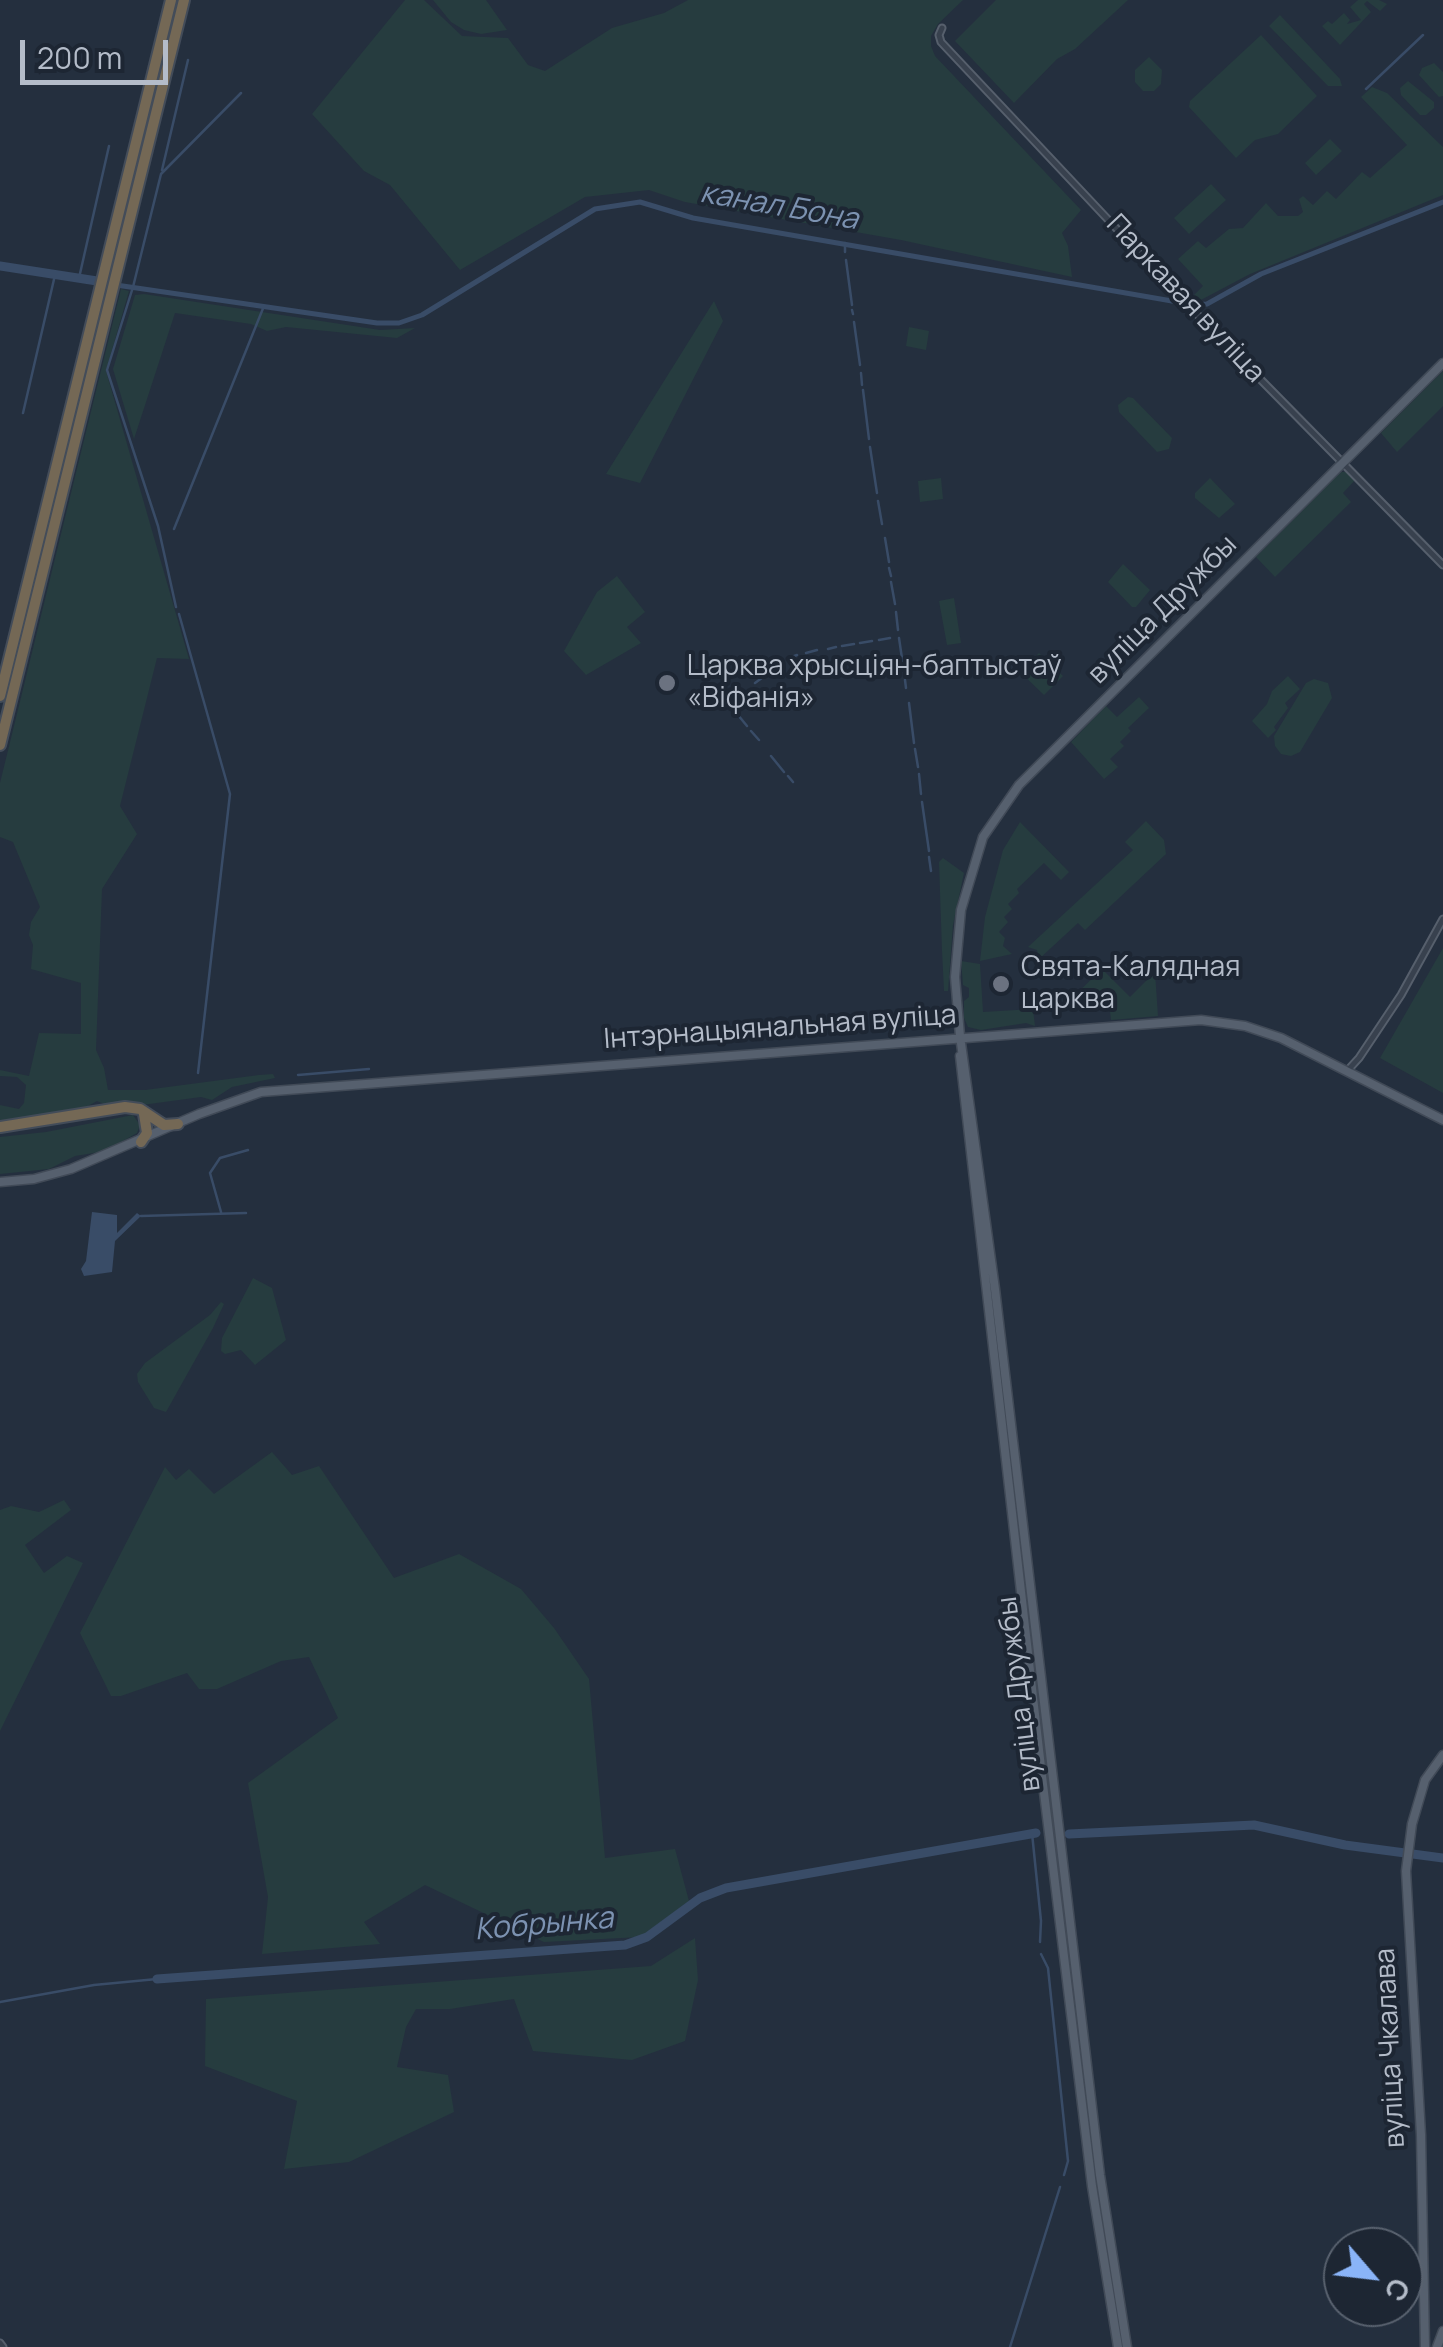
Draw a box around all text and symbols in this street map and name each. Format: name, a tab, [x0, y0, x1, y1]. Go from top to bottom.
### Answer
scale bar	[25, 20, 172, 82]
text: 200 m	[37, 37, 122, 78]
water label: канал Бона	[697, 175, 861, 239]
street label: Паркавая вуліца	[1099, 208, 1271, 390]
street label: вуліца Дружбы	[1082, 529, 1244, 691]
place label: Царква хрысціян-баптыстаў «Віфанія»	[687, 650, 1061, 716]
marker: Царква хрысціян-баптыстаў «Віфанія»	[656, 672, 678, 694]
place label: Свята-Калядная царква	[1021, 951, 1241, 1017]
marker: Свята-Калядная царква	[990, 973, 1012, 995]
street label: Інтэрнацыянальная вуліца	[603, 999, 957, 1057]
street label: вуліца Дружбы	[991, 1594, 1049, 1794]
water label: Кобрынка	[473, 1901, 615, 1949]
street label: вуліца Чкалава	[1369, 1947, 1413, 2149]
north arrow	[1323, 2227, 1423, 2327]
text: С	[1376, 2272, 1419, 2308]

